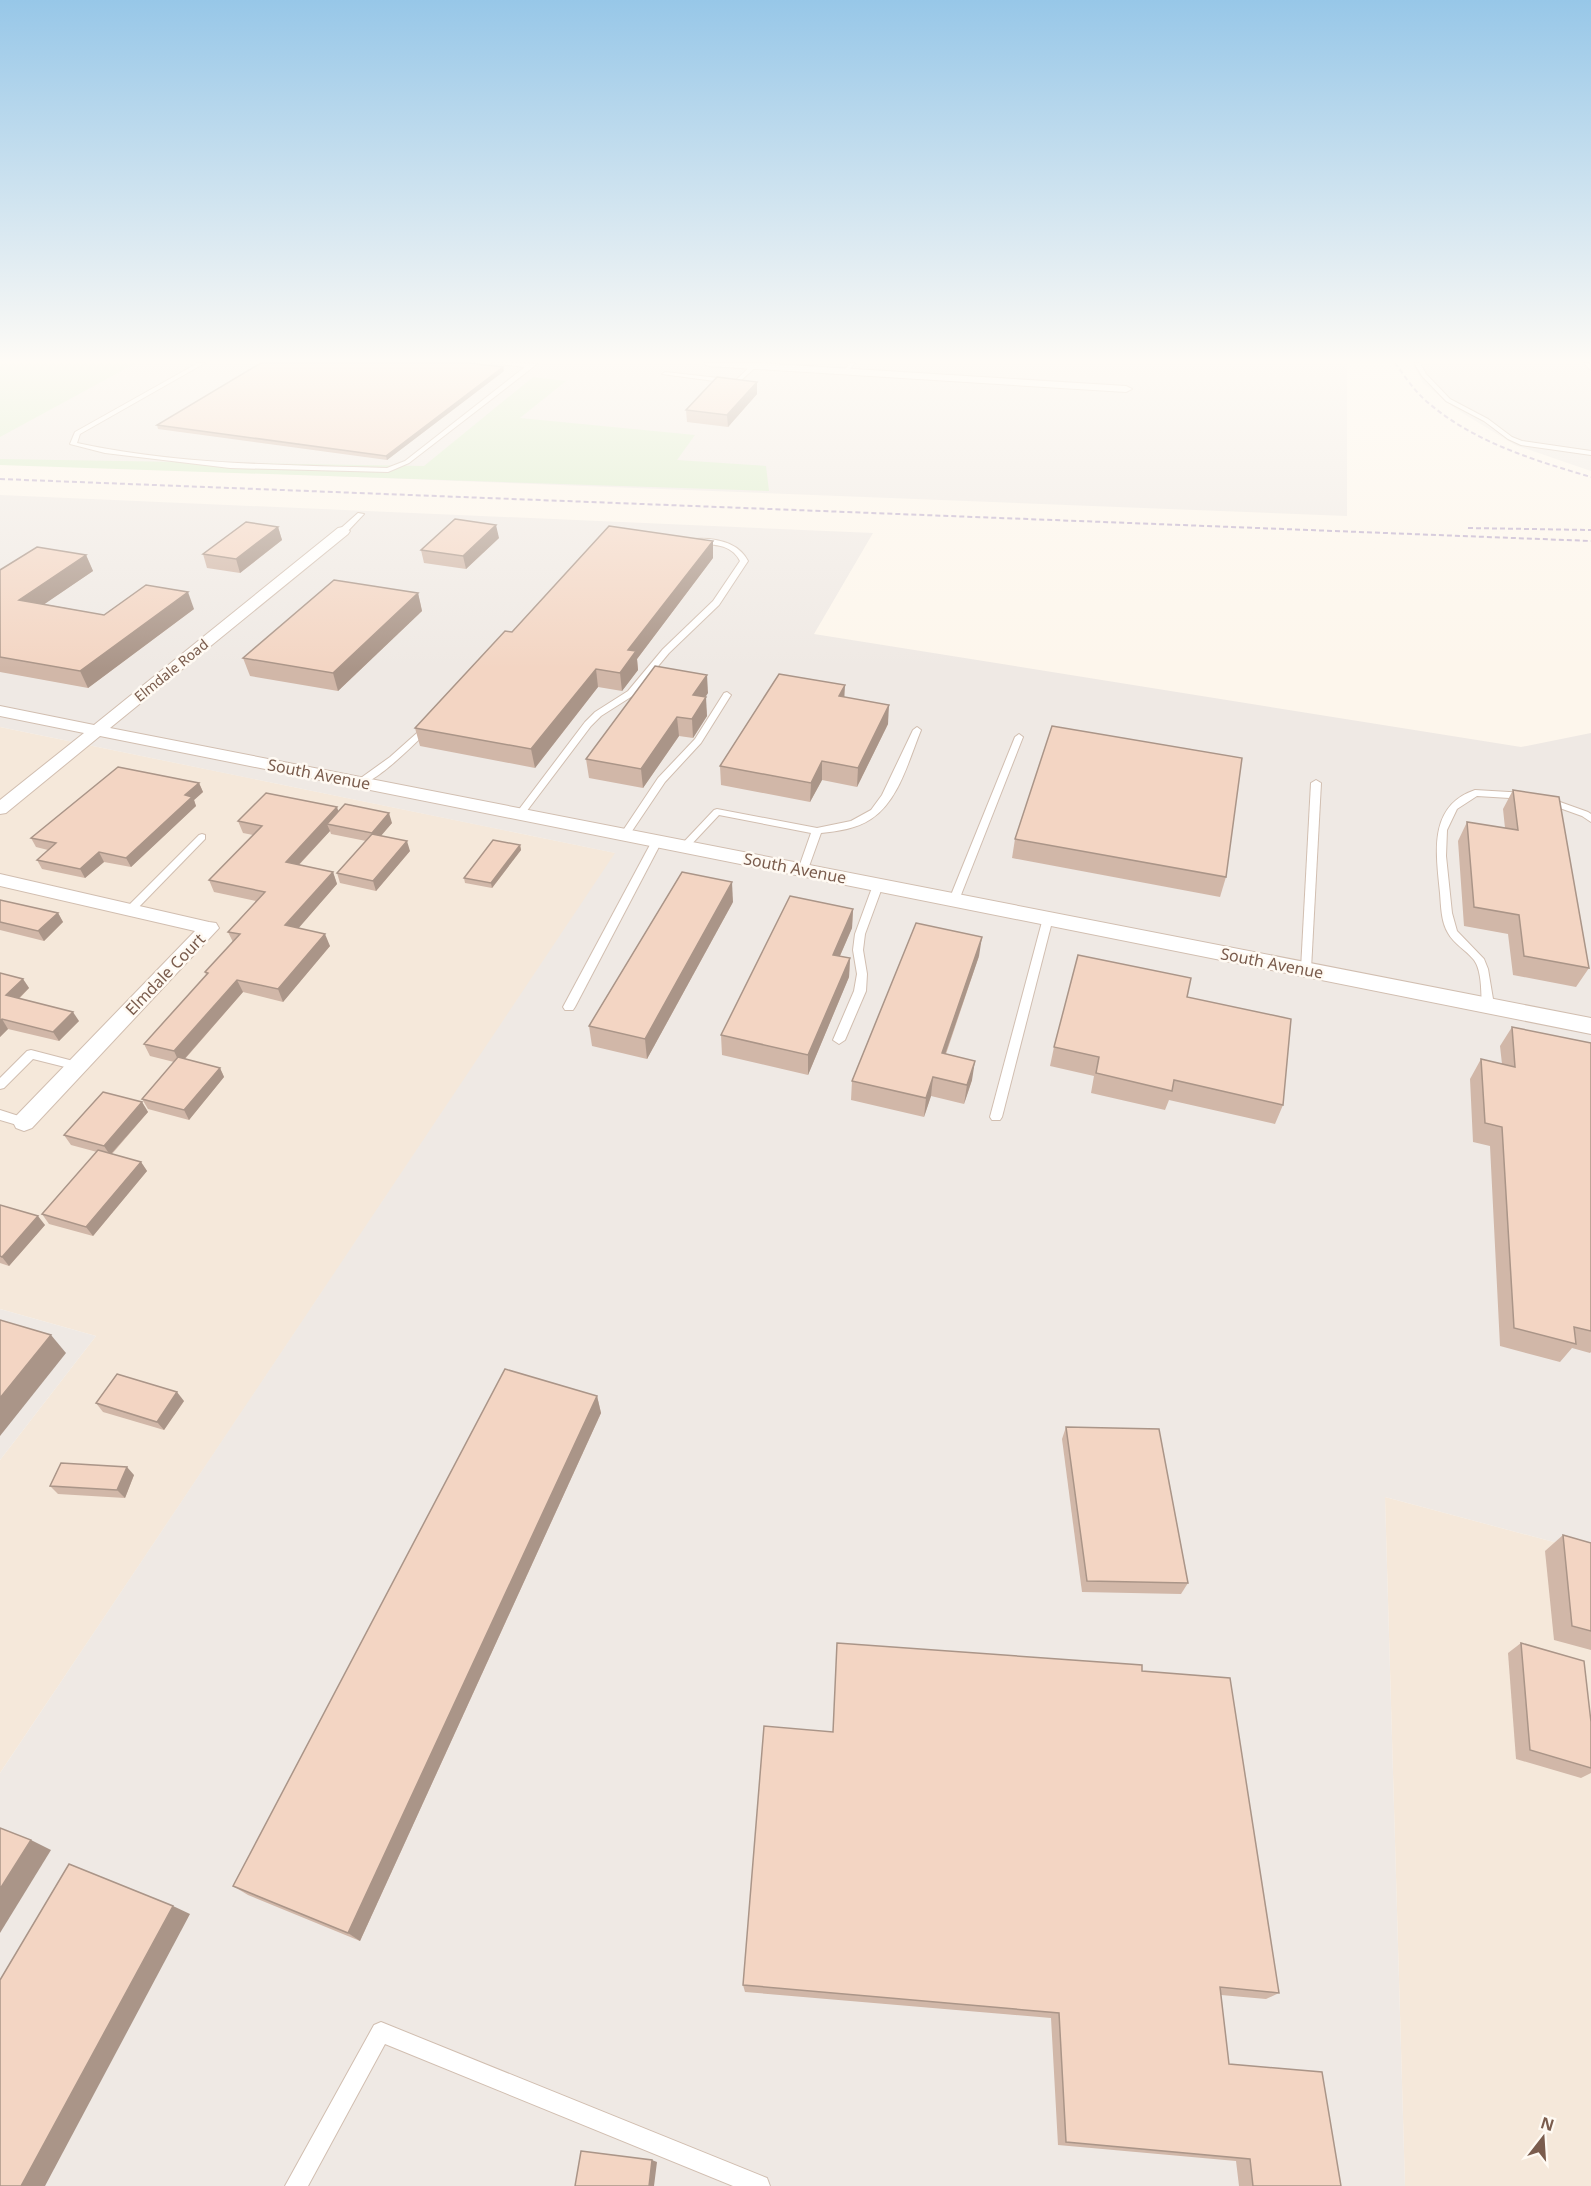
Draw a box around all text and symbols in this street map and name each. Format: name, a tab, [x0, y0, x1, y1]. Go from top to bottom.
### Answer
street label: Elmdale Road	[130, 634, 212, 706]
street label: South Avenue	[266, 753, 372, 795]
street label: South Avenue	[742, 847, 848, 889]
street label: Elmdale Court	[120, 928, 210, 1020]
street label: South Avenue	[1219, 942, 1325, 984]
north arrow	[1513, 2108, 1573, 2168]
text: N	[1538, 2111, 1557, 2136]

